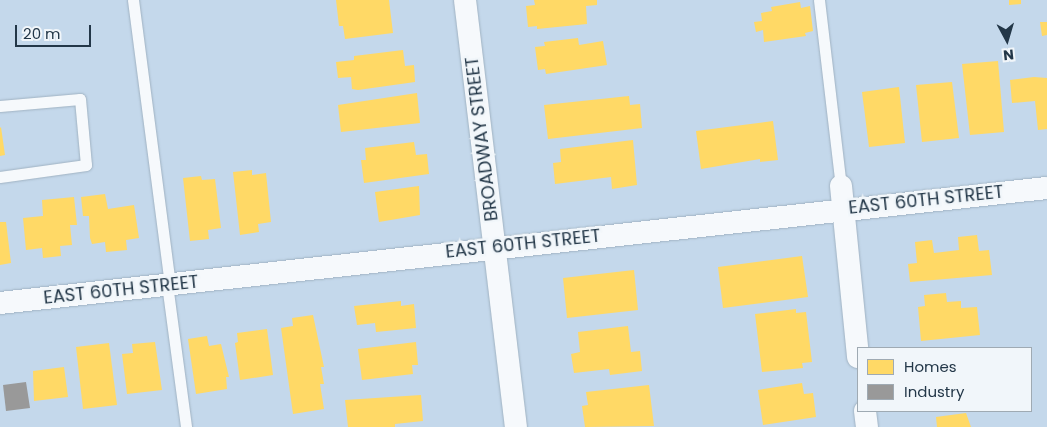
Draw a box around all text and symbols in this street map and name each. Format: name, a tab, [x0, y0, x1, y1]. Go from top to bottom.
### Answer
scale bar	[18, 15, 94, 47]
north arrow	[982, 15, 1032, 65]
text: 20 m	[23, 23, 61, 44]
text: N	[1002, 44, 1015, 65]
street label: BROADWAY STREET	[461, 56, 503, 222]
street label: EAST 60TH STREET	[847, 181, 1005, 219]
street label: EAST 60TH STREET	[444, 225, 602, 263]
street label: EAST 60TH STREET	[42, 271, 200, 309]
legend	[857, 347, 1032, 412]
text: Homes	[904, 356, 957, 377]
text: Industry	[904, 381, 964, 402]

